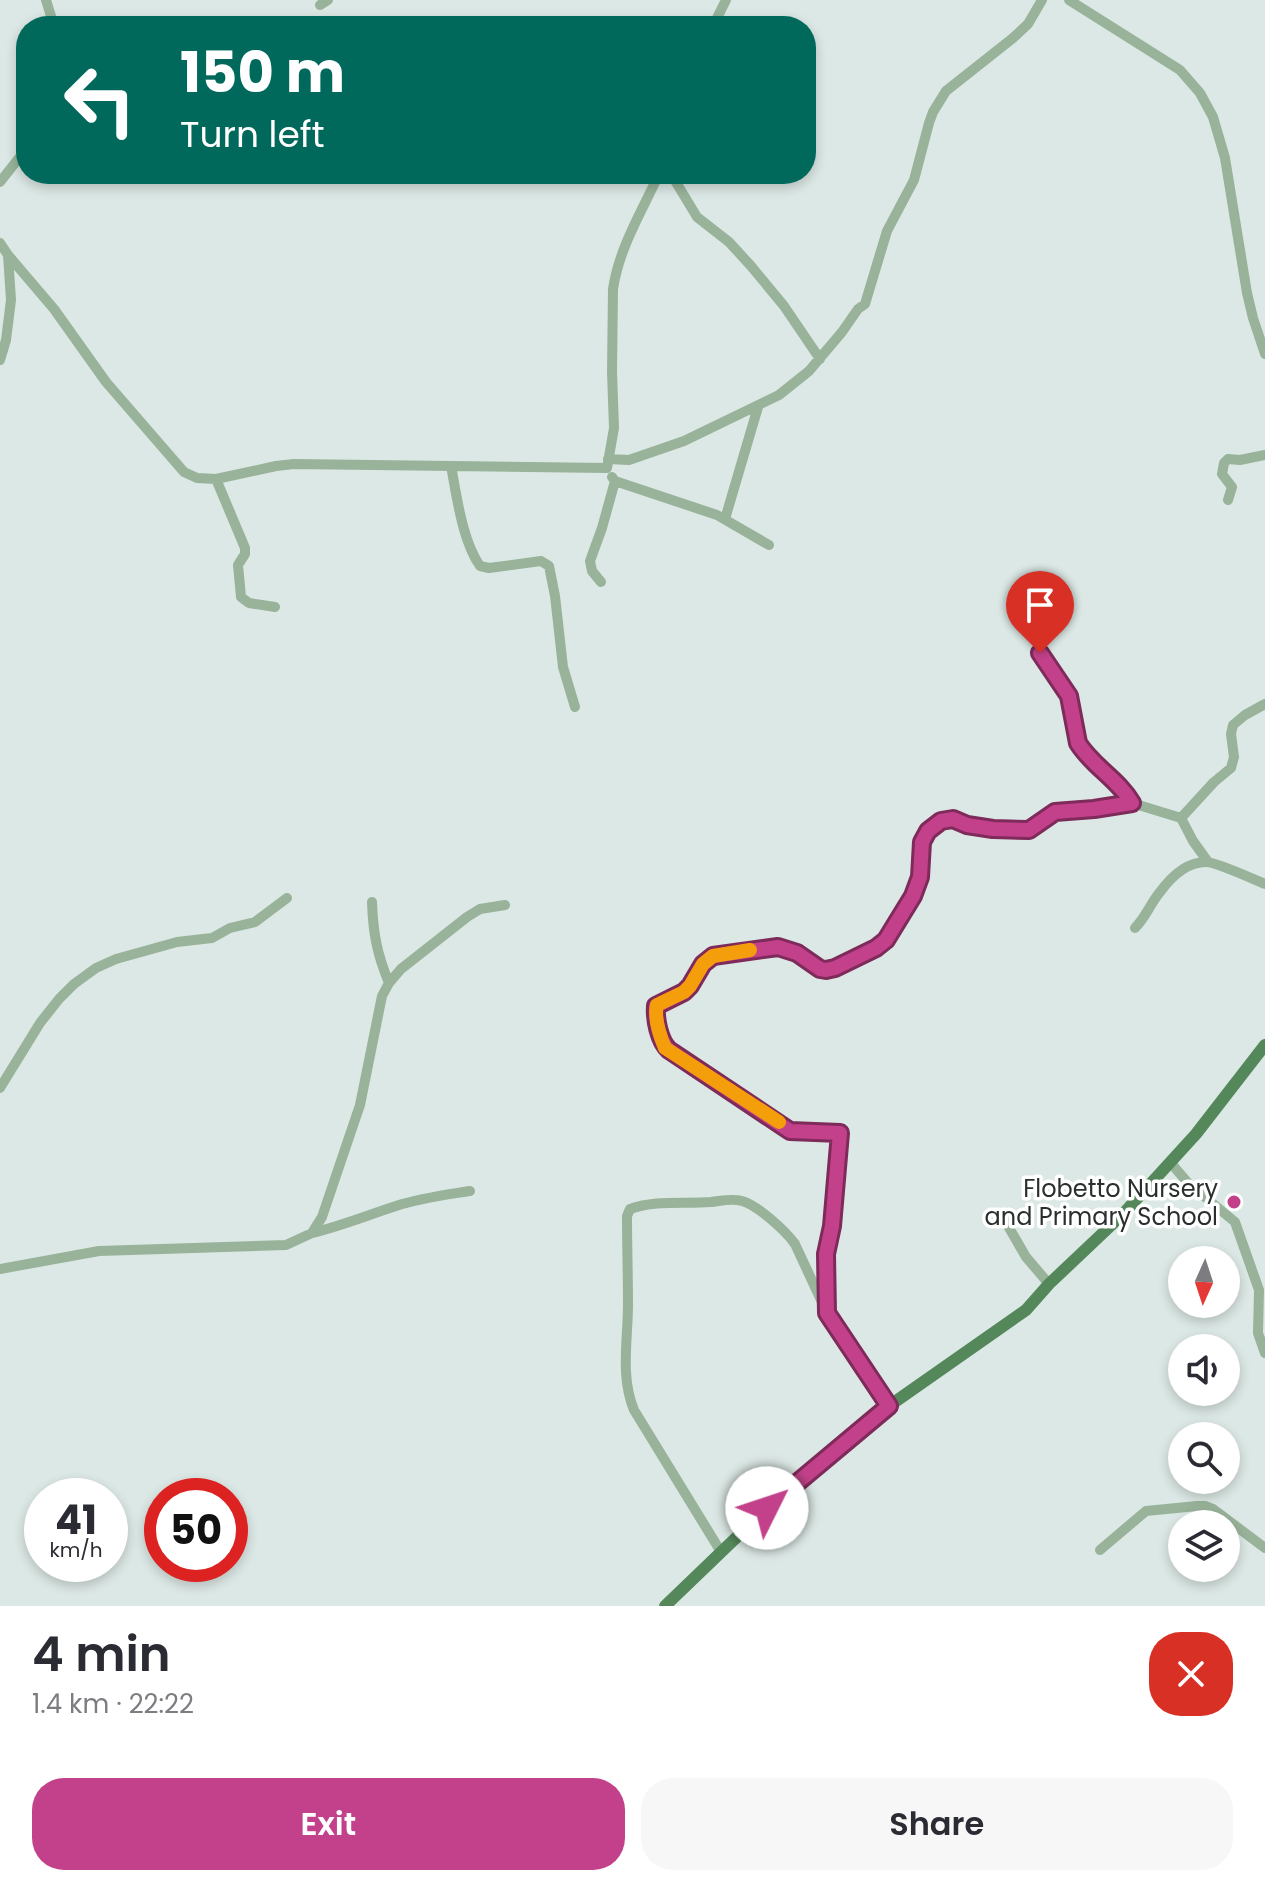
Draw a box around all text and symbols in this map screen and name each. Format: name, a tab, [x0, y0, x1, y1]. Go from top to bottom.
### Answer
text: 150 m	[180, 33, 345, 112]
icon: left	[48, 48, 152, 152]
text: Turn left	[180, 109, 325, 160]
pin	[1006, 571, 1074, 653]
icon: arrive	[1018, 583, 1062, 627]
place label: Flobetto Nursery and Primary School	[985, 1172, 1218, 1233]
marker: Flobetto Nursery and Primary School	[1225, 1193, 1243, 1211]
north arrow	[1168, 1246, 1240, 1318]
map controls	[1168, 1246, 1240, 1582]
button: sound	[1168, 1334, 1240, 1406]
button: search	[1168, 1422, 1240, 1494]
position arrow	[725, 1466, 809, 1550]
speed limit sign: 50	[144, 1478, 248, 1582]
text: 41	[55, 1492, 97, 1548]
button: layers	[1168, 1510, 1240, 1582]
text: km/h	[49, 1536, 103, 1564]
text: 4 min	[32, 1621, 171, 1688]
button: close	[1149, 1632, 1233, 1716]
text: 1.4 km · 22:22	[32, 1686, 194, 1722]
button: Exit	[32, 1778, 625, 1870]
button: Share	[641, 1778, 1233, 1870]

